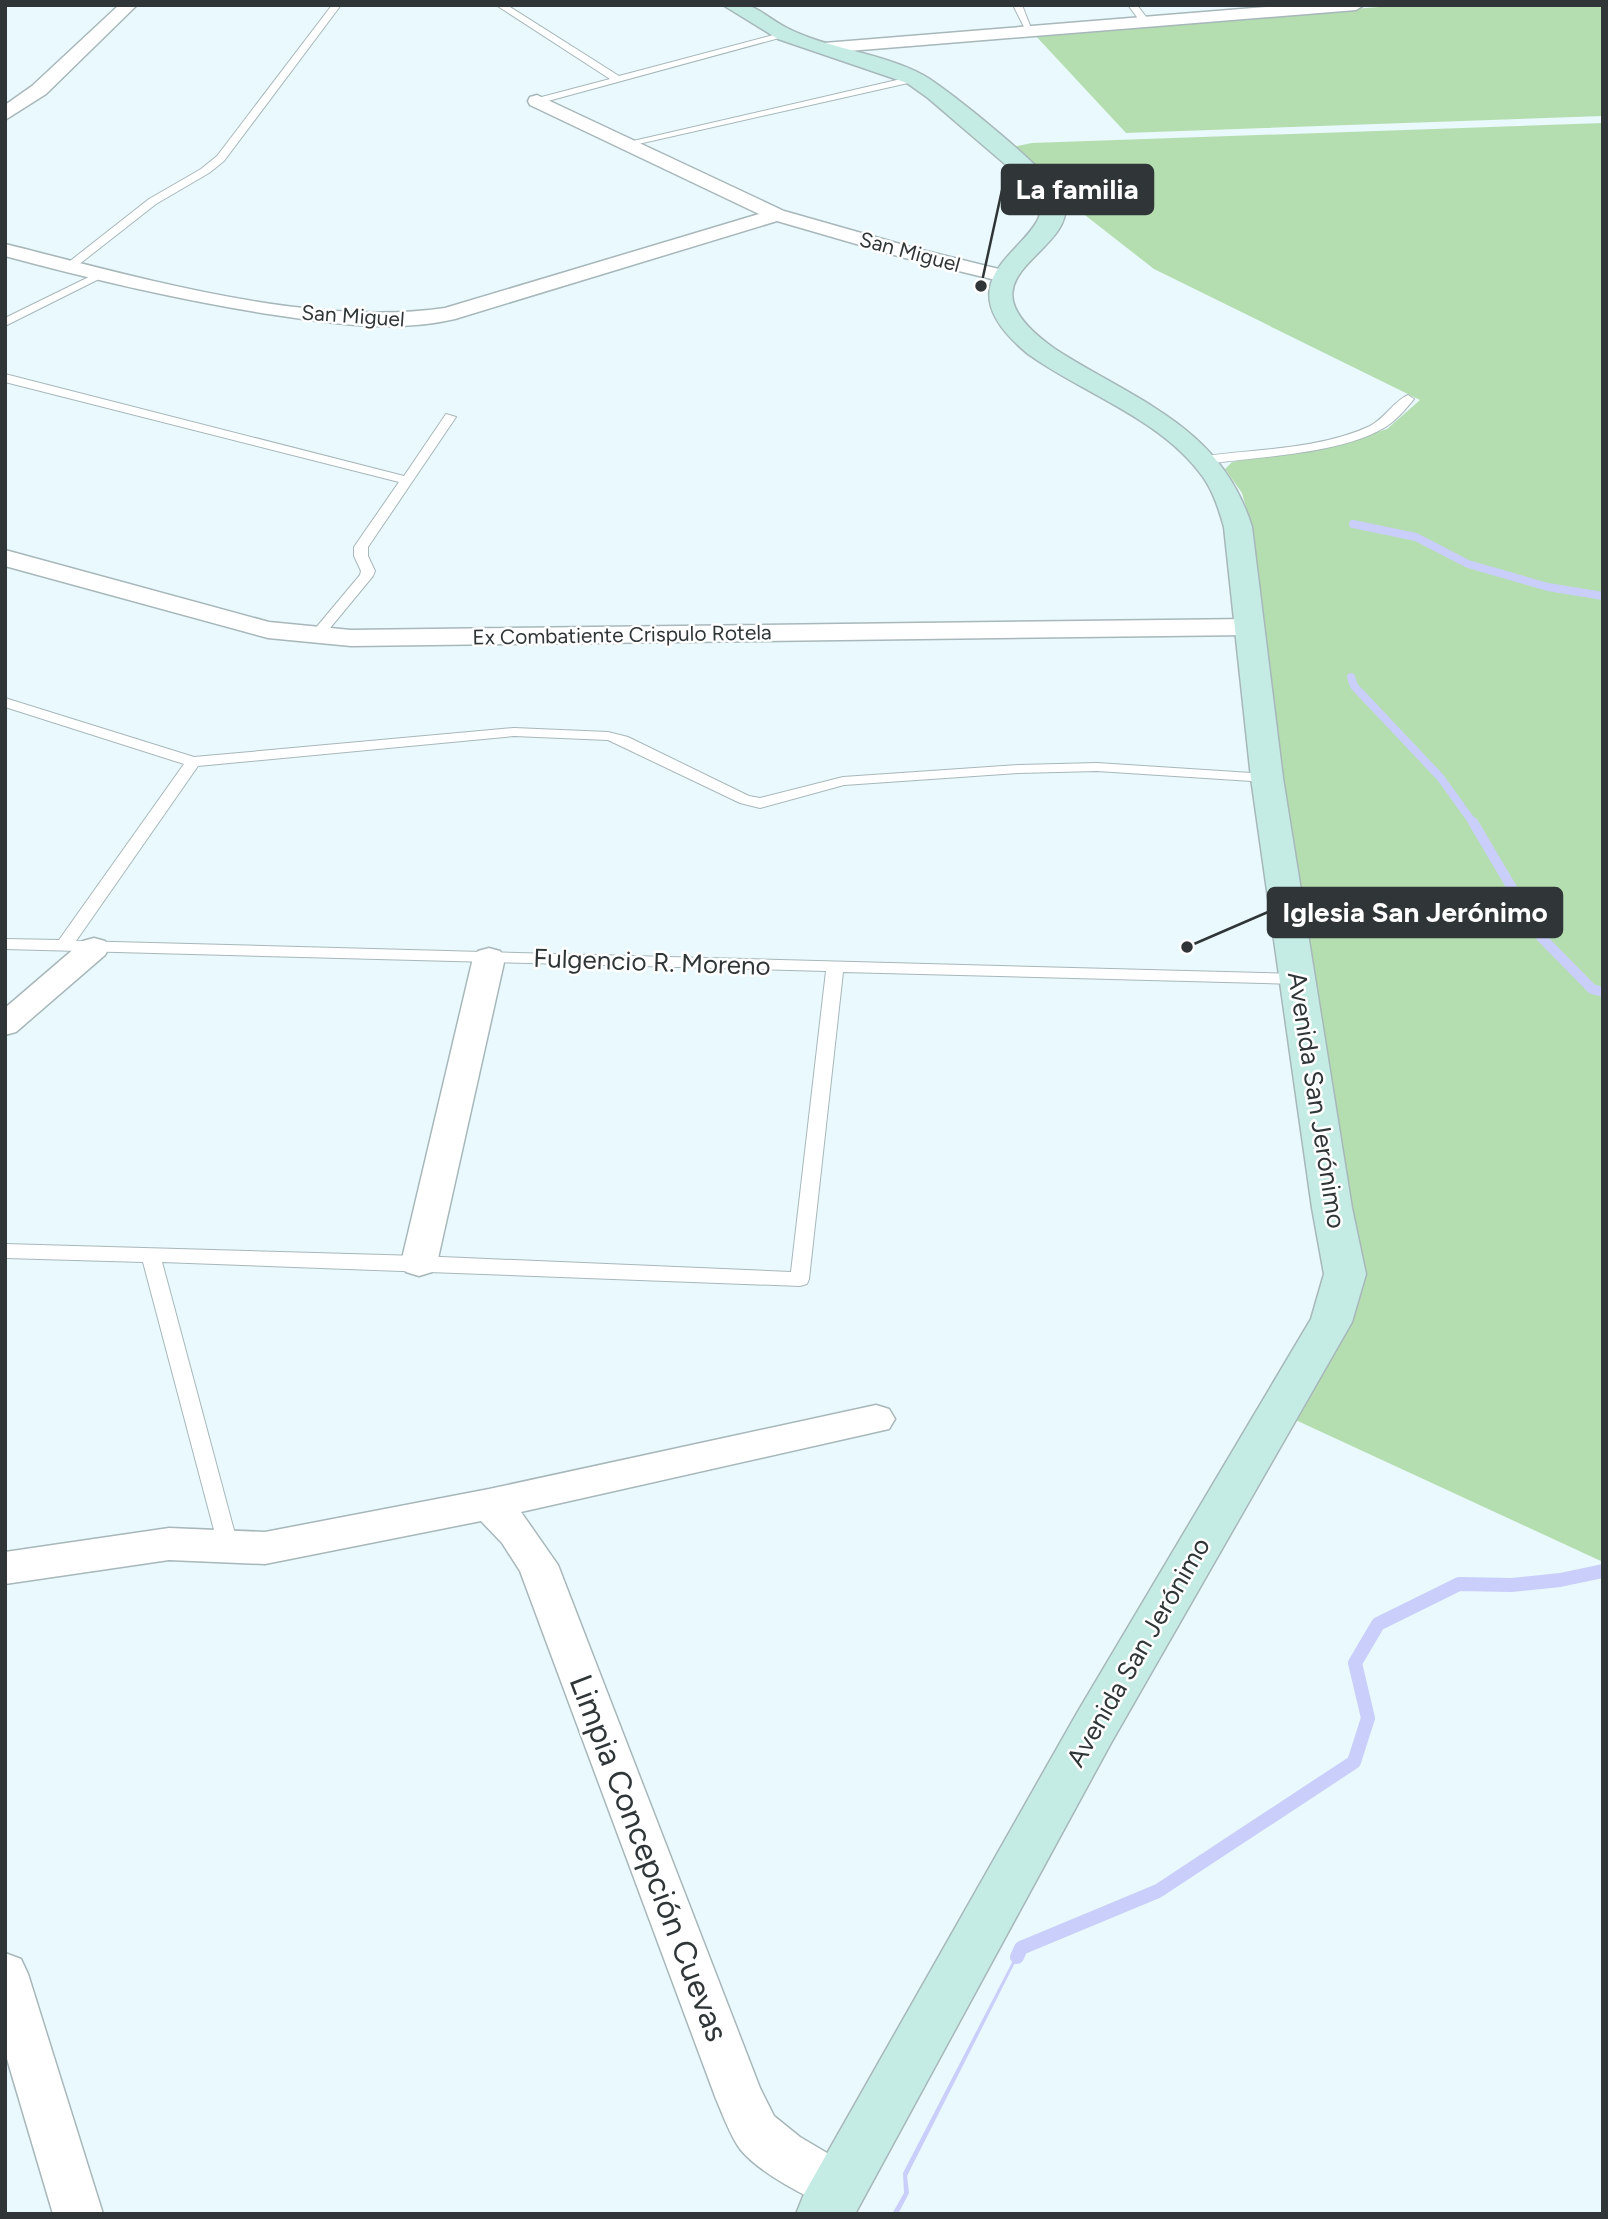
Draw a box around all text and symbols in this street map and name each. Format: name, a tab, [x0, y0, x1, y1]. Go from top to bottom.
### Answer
callout: La familia	[1002, 165, 1153, 214]
text: La familia	[1015, 172, 1139, 206]
street label: San Miguel	[857, 226, 963, 277]
street label: San Miguel	[301, 299, 405, 332]
street label: Ex Combatiente Crispulo Rotela	[472, 619, 772, 650]
callout: Iglesia San Jerónimo	[1268, 888, 1562, 937]
text: Iglesia San Jerónimo	[1282, 895, 1548, 929]
street label: Fulgencio R. Moreno	[533, 942, 771, 982]
street label: Avenida San Jerónimo	[1281, 969, 1353, 1231]
street label: Avenida San Jerónimo	[1059, 1532, 1217, 1772]
street label: Limpia Concepción Cuevas	[561, 1669, 737, 2047]

